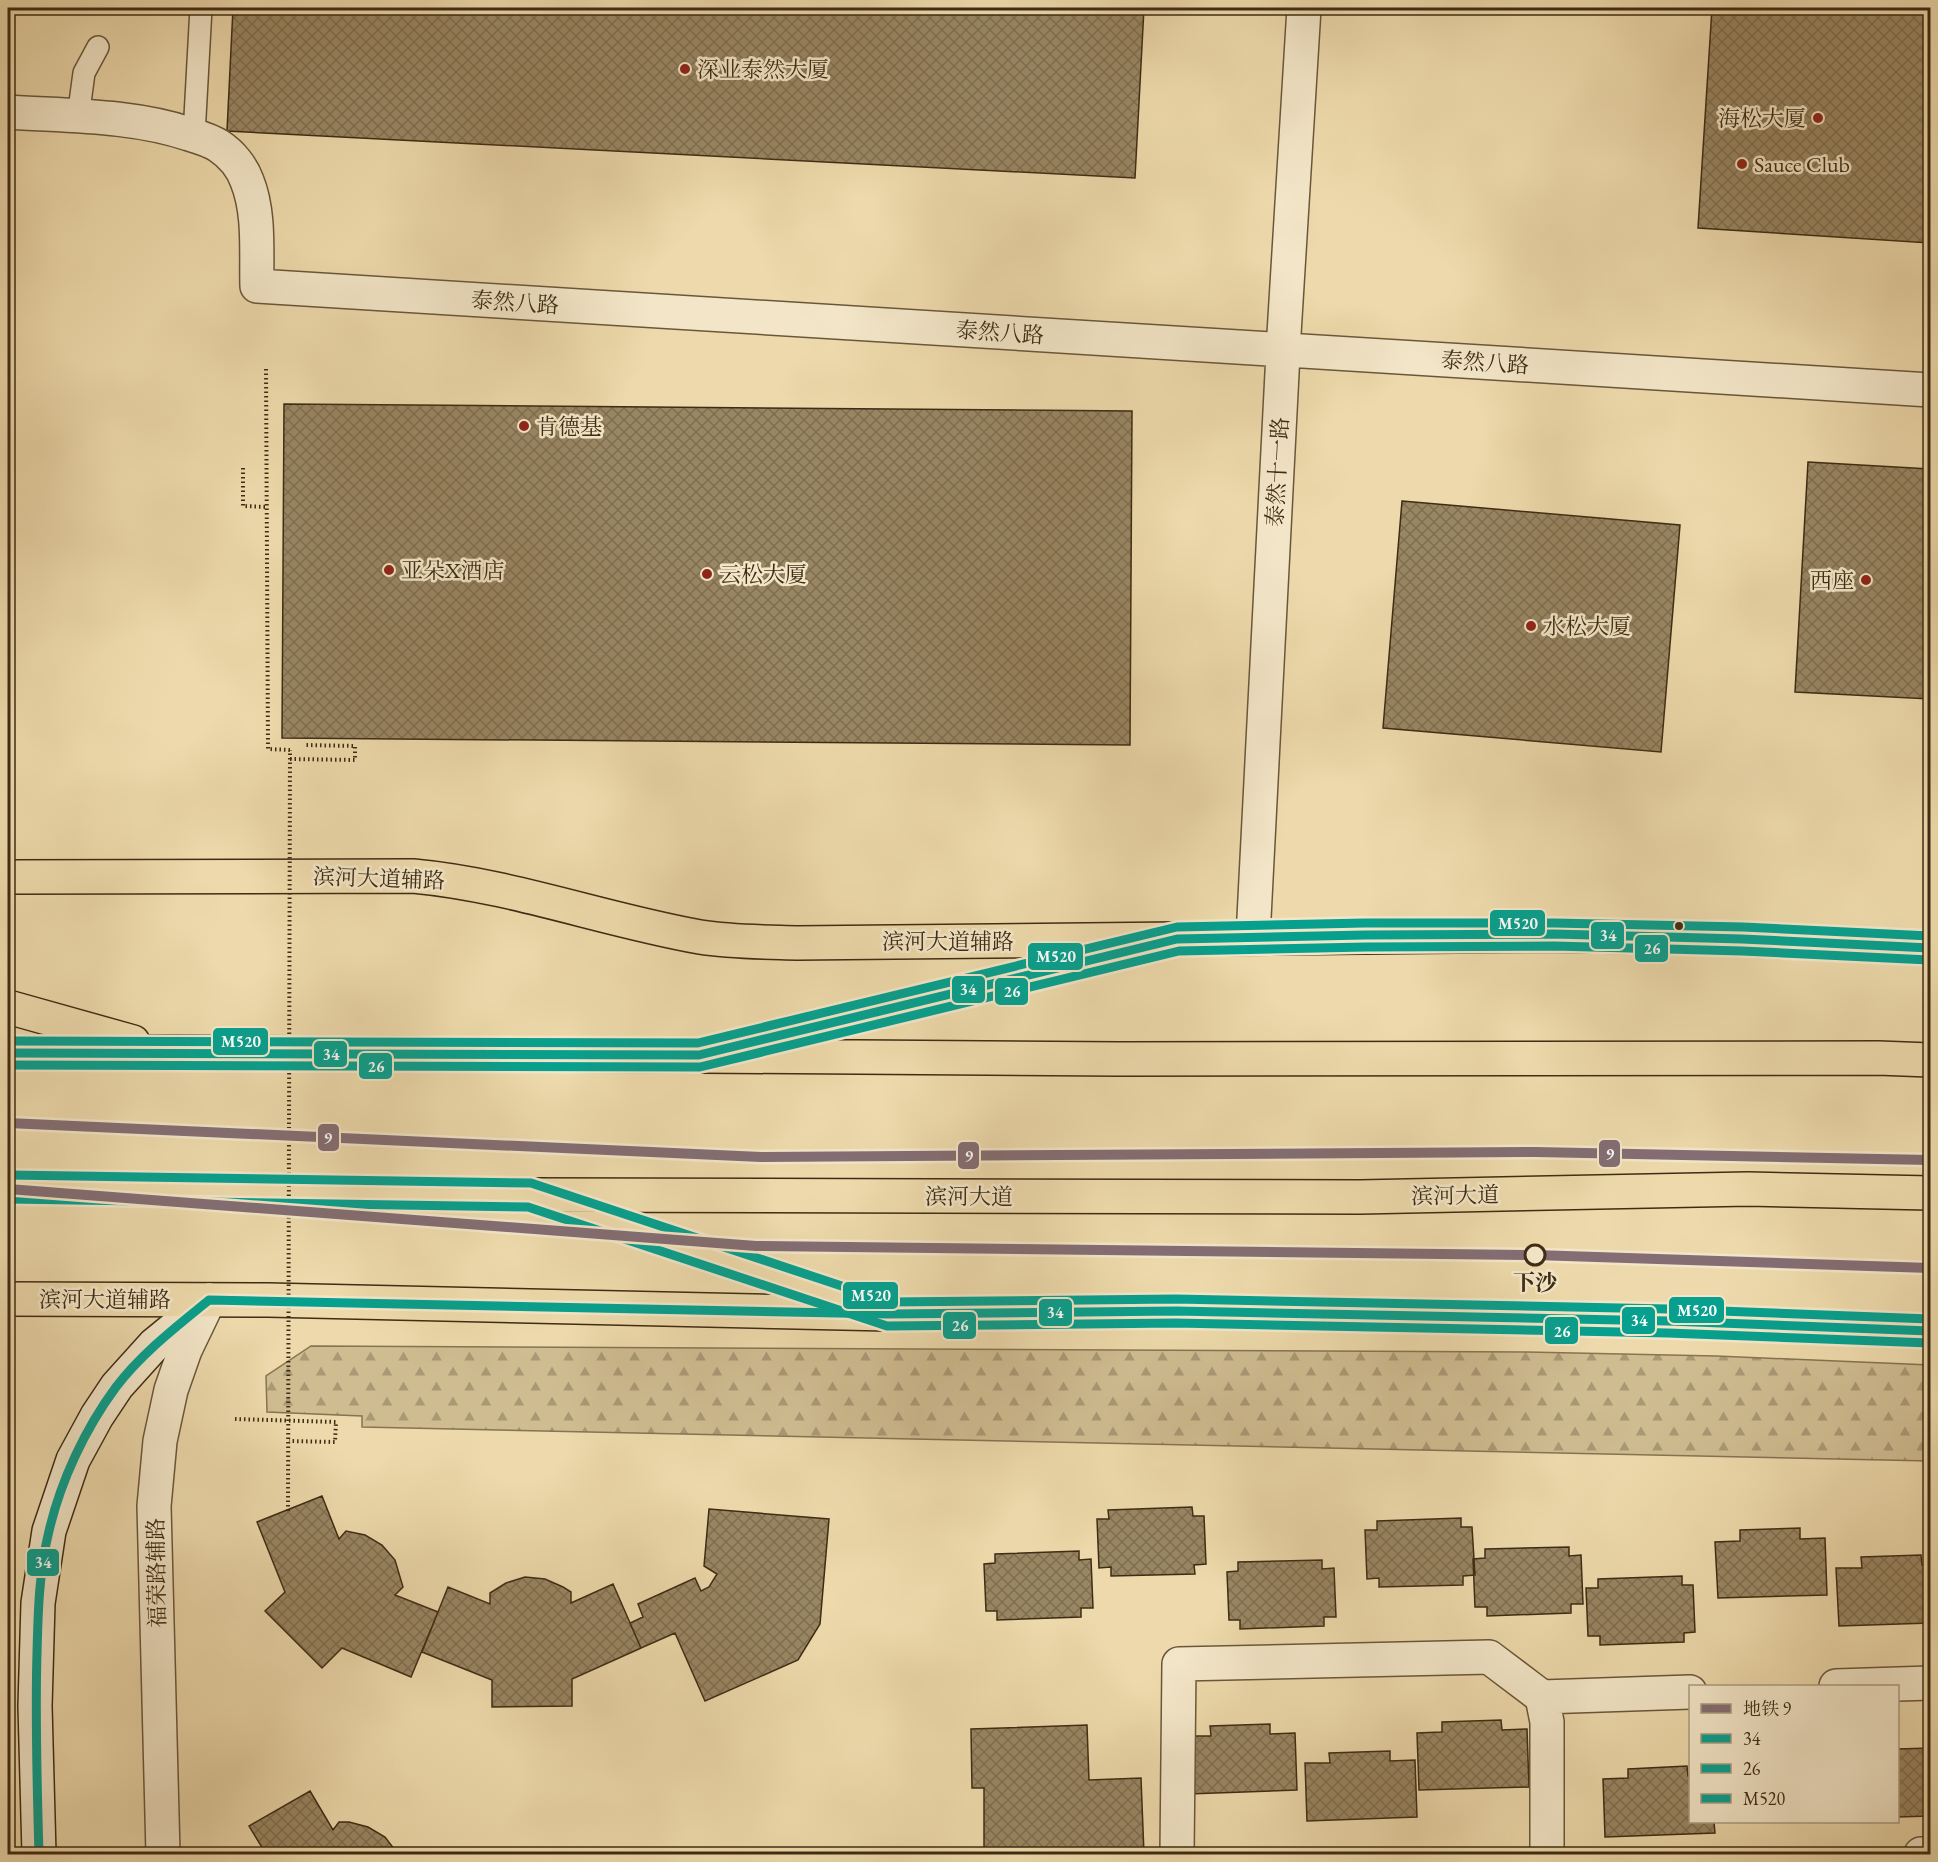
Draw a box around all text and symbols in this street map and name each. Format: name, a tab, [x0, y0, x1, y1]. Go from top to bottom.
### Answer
place label: 深业泰然大厦	[697, 55, 829, 84]
marker: 深业泰然大厦	[678, 62, 692, 76]
place label: 海松大厦	[1718, 104, 1806, 133]
marker: 海松大厦	[1811, 111, 1825, 125]
place label: Sauce Club	[1754, 150, 1850, 179]
marker: Sauce Club	[1735, 157, 1749, 171]
street label: 泰然八路	[470, 285, 560, 320]
street label: 泰然八路	[955, 315, 1045, 350]
street label: 泰然八路	[1440, 345, 1530, 380]
place label: 肯德基	[536, 412, 602, 441]
street label: 泰然十一路	[1260, 416, 1295, 528]
marker: 肯德基	[517, 419, 531, 433]
place label: 亚朵X酒店	[401, 556, 505, 585]
place label: 云松大厦	[719, 560, 807, 589]
marker: 亚朵X酒店	[382, 563, 396, 577]
place label: 西座	[1810, 566, 1854, 595]
marker: 云松大厦	[700, 567, 714, 581]
marker: 西座	[1859, 573, 1873, 587]
place label: 水松大厦	[1543, 612, 1631, 641]
marker: 水松大厦	[1524, 619, 1538, 633]
street label: 滨河大道辅路	[313, 862, 445, 895]
line badge: M520	[1489, 909, 1546, 937]
text: M520	[1498, 913, 1539, 934]
unlabelled marker	[1673, 920, 1685, 932]
line badge: 34	[1590, 921, 1625, 950]
text: 34	[1600, 925, 1617, 946]
street label: 滨河大道辅路	[882, 927, 1014, 956]
line badge: 26	[1634, 934, 1669, 963]
text: 26	[1644, 938, 1661, 959]
line badge: M520	[1027, 942, 1084, 971]
text: M520	[1036, 946, 1077, 967]
line badge: 34	[951, 975, 986, 1004]
line badge: 26	[994, 977, 1029, 1006]
text: 34	[960, 979, 977, 1000]
text: 26	[1004, 981, 1021, 1002]
line badge: M520	[212, 1027, 269, 1056]
text: M520	[221, 1031, 262, 1052]
line badge: 34	[313, 1040, 348, 1068]
text: 34	[323, 1044, 340, 1065]
line badge: 26	[358, 1052, 393, 1080]
text: 26	[368, 1056, 385, 1077]
line badge: 9	[317, 1123, 340, 1152]
text: 9	[324, 1127, 333, 1148]
line badge: 9	[1598, 1139, 1621, 1168]
line badge: 9	[957, 1141, 980, 1170]
text: 9	[1606, 1143, 1615, 1164]
text: 9	[965, 1145, 974, 1166]
street label: 滨河大道	[1411, 1180, 1499, 1211]
street label: 滨河大道	[925, 1182, 1013, 1211]
marker: 下沙	[1524, 1244, 1546, 1266]
place label: 下沙	[1513, 1268, 1557, 1297]
line badge: M520	[842, 1281, 899, 1310]
street label: 滨河大道辅路	[39, 1285, 171, 1314]
text: M520	[851, 1285, 892, 1306]
line badge: M520	[1668, 1296, 1725, 1324]
line badge: 34	[1038, 1298, 1073, 1327]
text: M520	[1677, 1300, 1718, 1321]
text: 34	[1047, 1302, 1064, 1323]
line badge: 34	[1621, 1306, 1656, 1335]
text: 34	[1631, 1310, 1648, 1331]
line badge: 26	[942, 1311, 977, 1340]
text: 26	[952, 1315, 969, 1336]
line badge: 26	[1544, 1316, 1579, 1345]
text: 26	[1554, 1321, 1571, 1342]
street label: 福荣路辅路	[141, 1518, 172, 1628]
line badge: 34	[26, 1548, 60, 1577]
text: 34	[35, 1552, 52, 1573]
legend	[1689, 1685, 1899, 1823]
text: 地铁 9	[1743, 1697, 1792, 1720]
text: 34	[1743, 1727, 1761, 1750]
text: 26	[1743, 1757, 1761, 1780]
text: M520	[1743, 1787, 1785, 1810]

